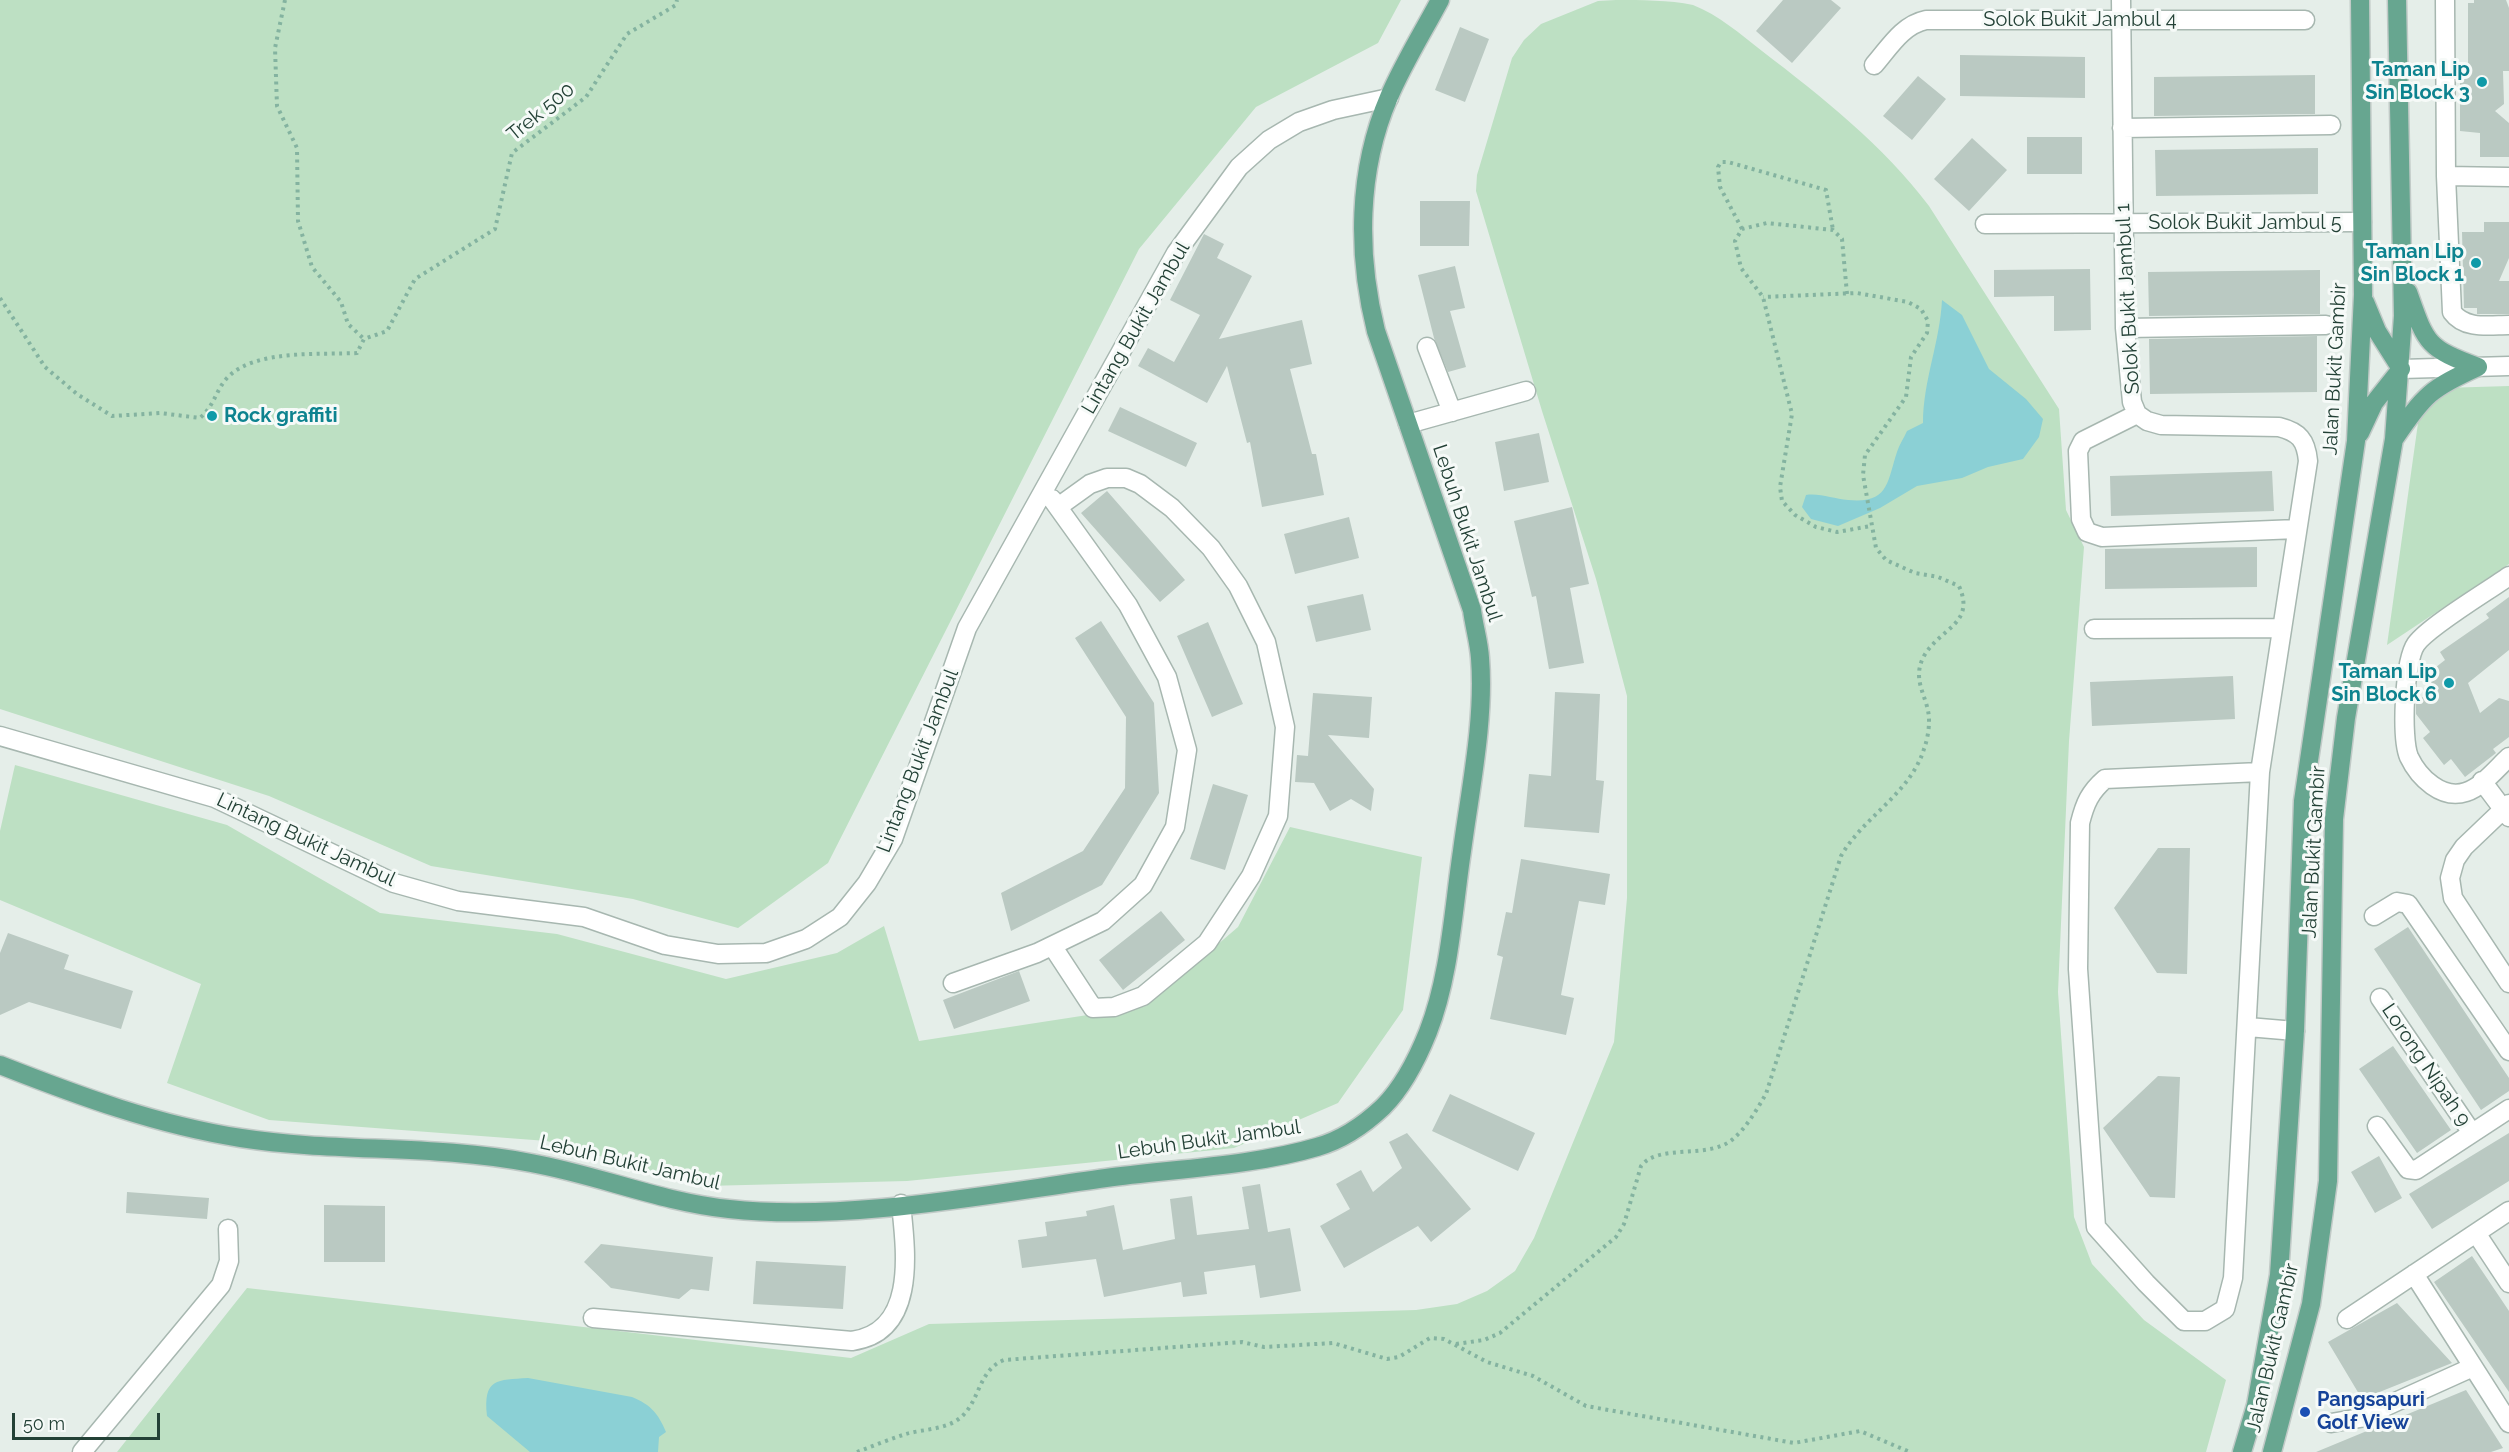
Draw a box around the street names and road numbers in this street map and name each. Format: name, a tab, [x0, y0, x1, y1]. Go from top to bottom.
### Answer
street label: Solok Bukit Jambul 4	[1983, 8, 2177, 32]
street label: Trek 500	[502, 78, 580, 146]
street label: Solok Bukit Jambul 1	[2111, 203, 2145, 395]
street label: Solok Bukit Jambul 5	[2148, 211, 2342, 235]
street label: Lintang Bukit Jambul	[1077, 238, 1195, 418]
street label: Jalan Bukit Gambir	[2318, 282, 2352, 456]
street label: Lebuh Bukit Jambul	[1427, 442, 1507, 624]
street label: Lintang Bukit Jambul	[872, 666, 964, 856]
street label: Jalan Bukit Gambir	[2297, 765, 2331, 939]
street label: Lintang Bukit Jambul	[213, 788, 399, 892]
street label: Lorong Nipah 9	[2376, 999, 2476, 1131]
street label: Lebuh Bukit Jambul	[1116, 1115, 1302, 1165]
street label: Lebuh Bukit Jambul	[537, 1131, 723, 1195]
street label: Jalan Bukit Gambir	[2242, 1261, 2304, 1435]

